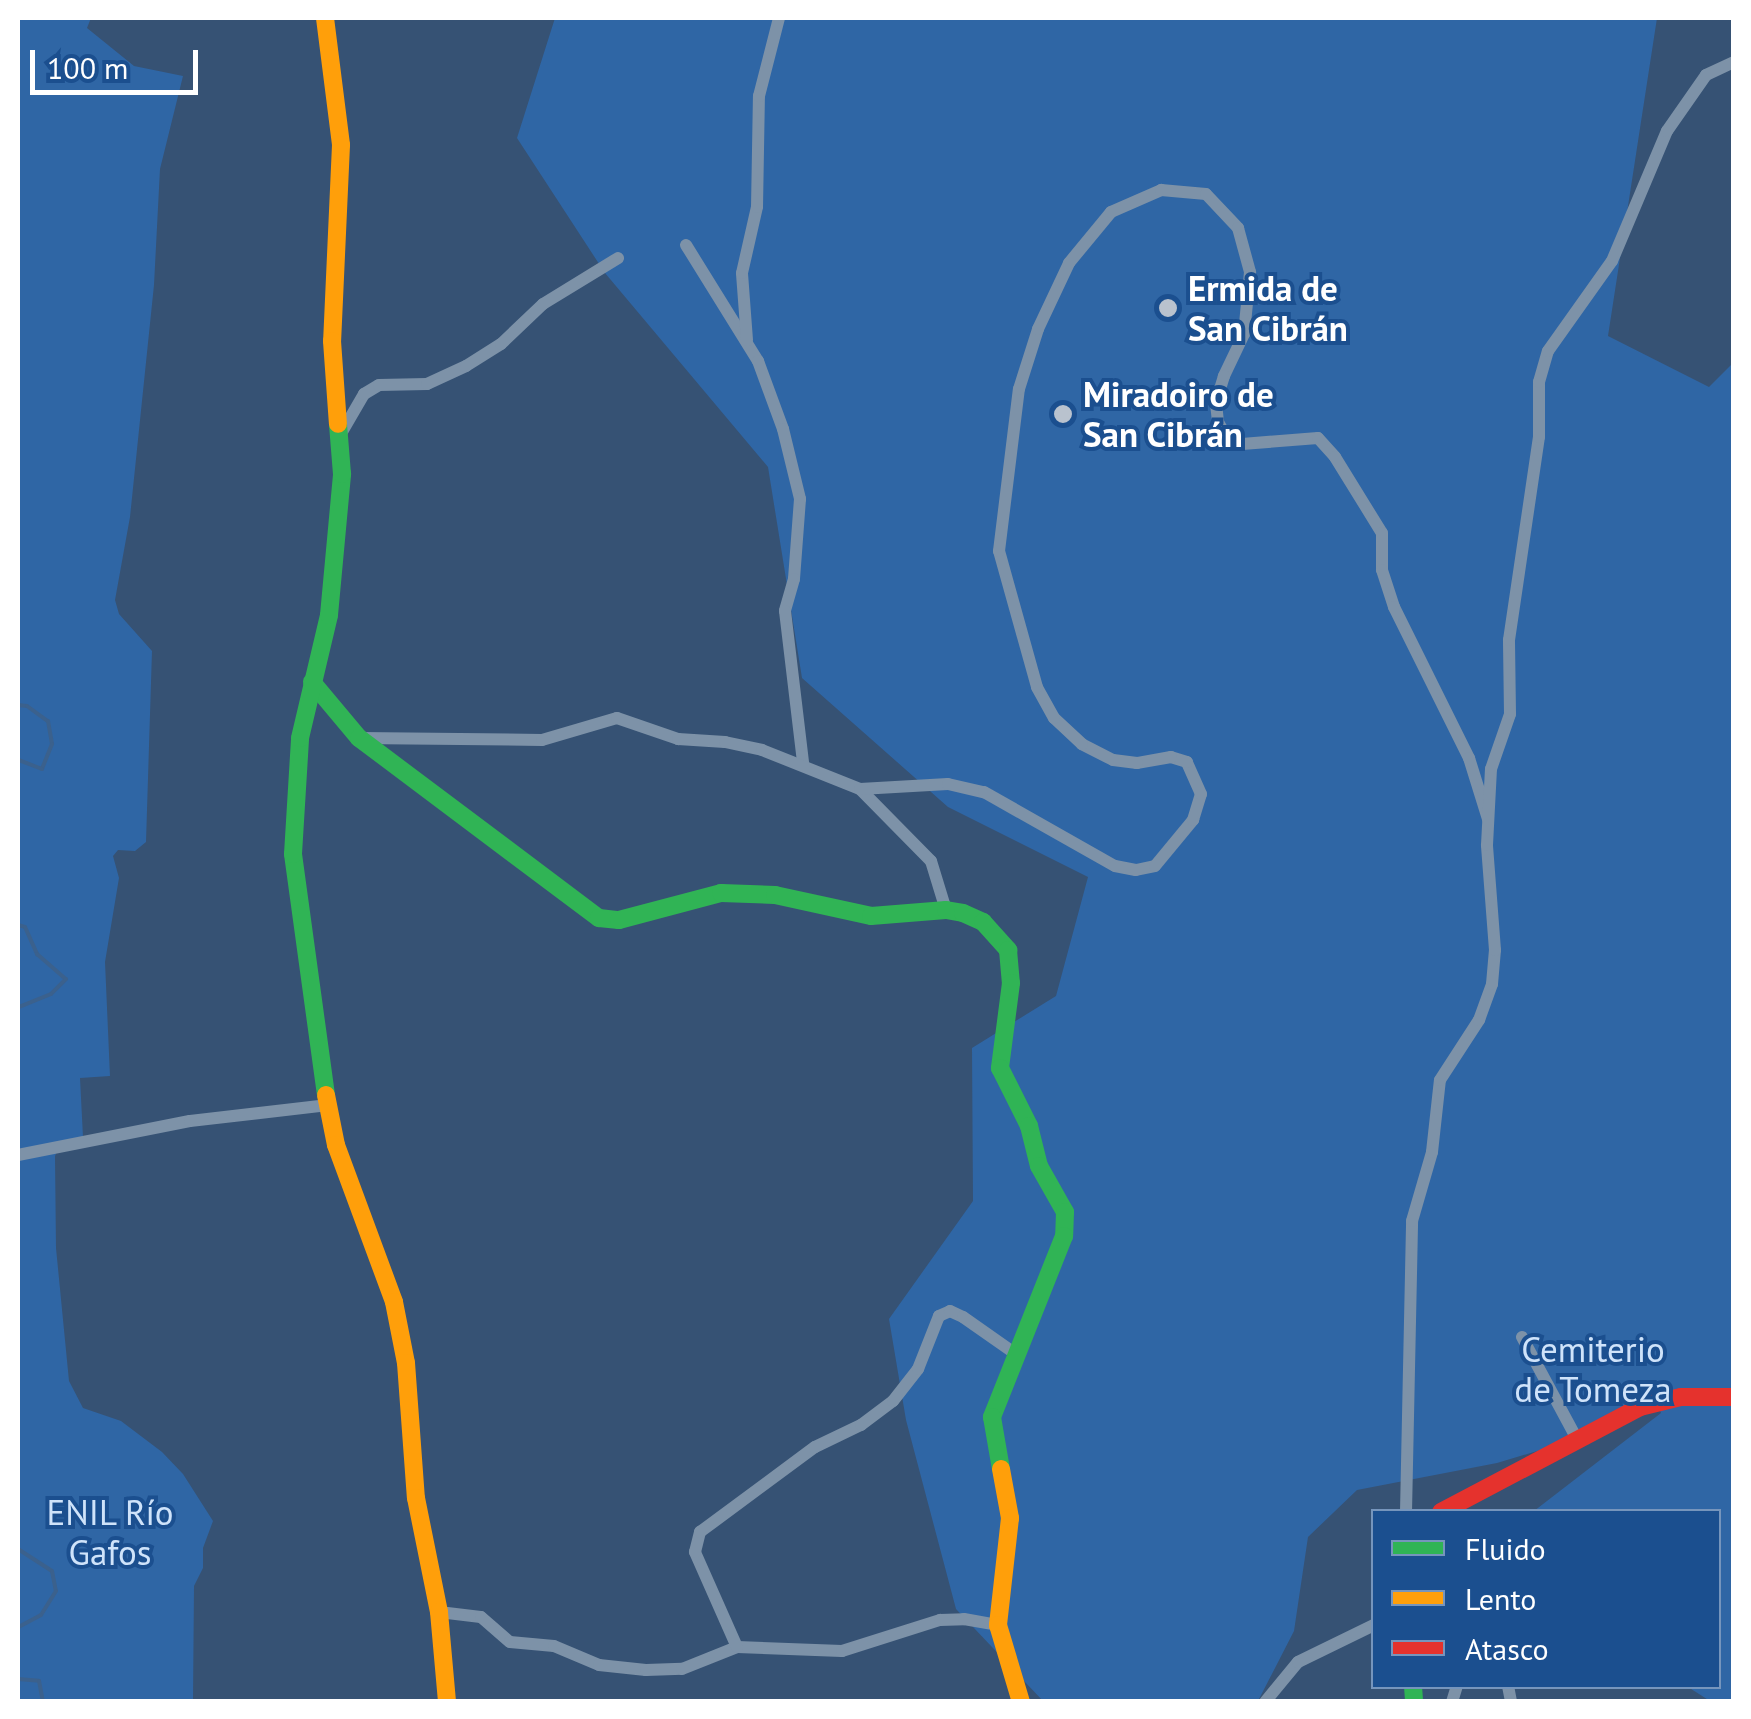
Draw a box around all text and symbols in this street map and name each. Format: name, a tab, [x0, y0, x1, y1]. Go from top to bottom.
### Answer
scale bar	[35, 30, 202, 92]
text: 100 m	[47, 48, 128, 87]
place label: Ermida de San Cibrán	[1188, 267, 1348, 349]
marker: Ermida de San Cibrán	[1157, 297, 1179, 319]
place label: Miradoiro de San Cibrán	[1083, 373, 1274, 455]
marker: Miradoiro de San Cibrán	[1052, 403, 1074, 425]
park label: Cemiterio de Tomeza	[1514, 1328, 1672, 1410]
park label: ENIL Río Gafos	[46, 1491, 174, 1573]
legend	[1371, 1509, 1721, 1689]
text: Fluido	[1465, 1529, 1546, 1568]
text: Lento	[1465, 1579, 1536, 1618]
text: Atasco	[1465, 1629, 1549, 1668]

